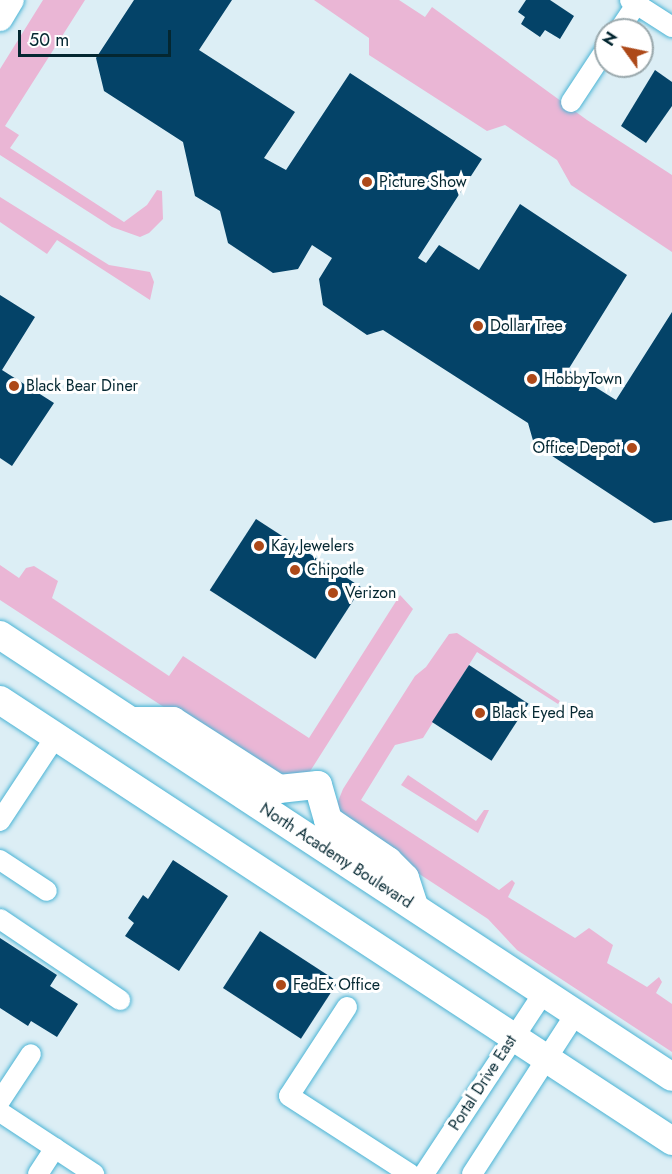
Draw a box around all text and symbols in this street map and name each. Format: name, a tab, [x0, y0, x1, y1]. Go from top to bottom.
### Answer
scale bar	[21, 18, 174, 56]
north arrow	[594, 18, 654, 78]
text: 50 m	[29, 27, 69, 53]
text: N	[597, 27, 623, 51]
place label: Picture Show	[379, 172, 467, 192]
marker: Picture Show	[360, 175, 374, 189]
place label: Dollar Tree	[490, 316, 563, 336]
marker: Dollar Tree	[471, 319, 485, 333]
place label: HobbyTown	[544, 369, 622, 389]
marker: HobbyTown	[525, 372, 539, 386]
place label: Black Bear Diner	[26, 376, 138, 396]
marker: Black Bear Diner	[7, 379, 21, 393]
place label: Office Depot	[533, 438, 620, 458]
marker: Office Depot	[625, 441, 639, 455]
place label: Kay Jewelers	[271, 536, 354, 556]
marker: Kay Jewelers	[252, 539, 266, 553]
place label: Chipotle	[307, 560, 364, 580]
marker: Chipotle	[288, 563, 302, 577]
place label: Verizon	[345, 583, 396, 603]
marker: Verizon	[326, 586, 340, 600]
place label: Black Eyed Pea	[492, 703, 594, 723]
marker: Black Eyed Pea	[473, 706, 487, 720]
street label: North Academy Boulevard	[256, 799, 416, 913]
place label: FedEx Office	[293, 975, 380, 995]
marker: FedEx Office	[274, 978, 288, 992]
street label: Portal Drive East	[445, 1032, 521, 1134]

